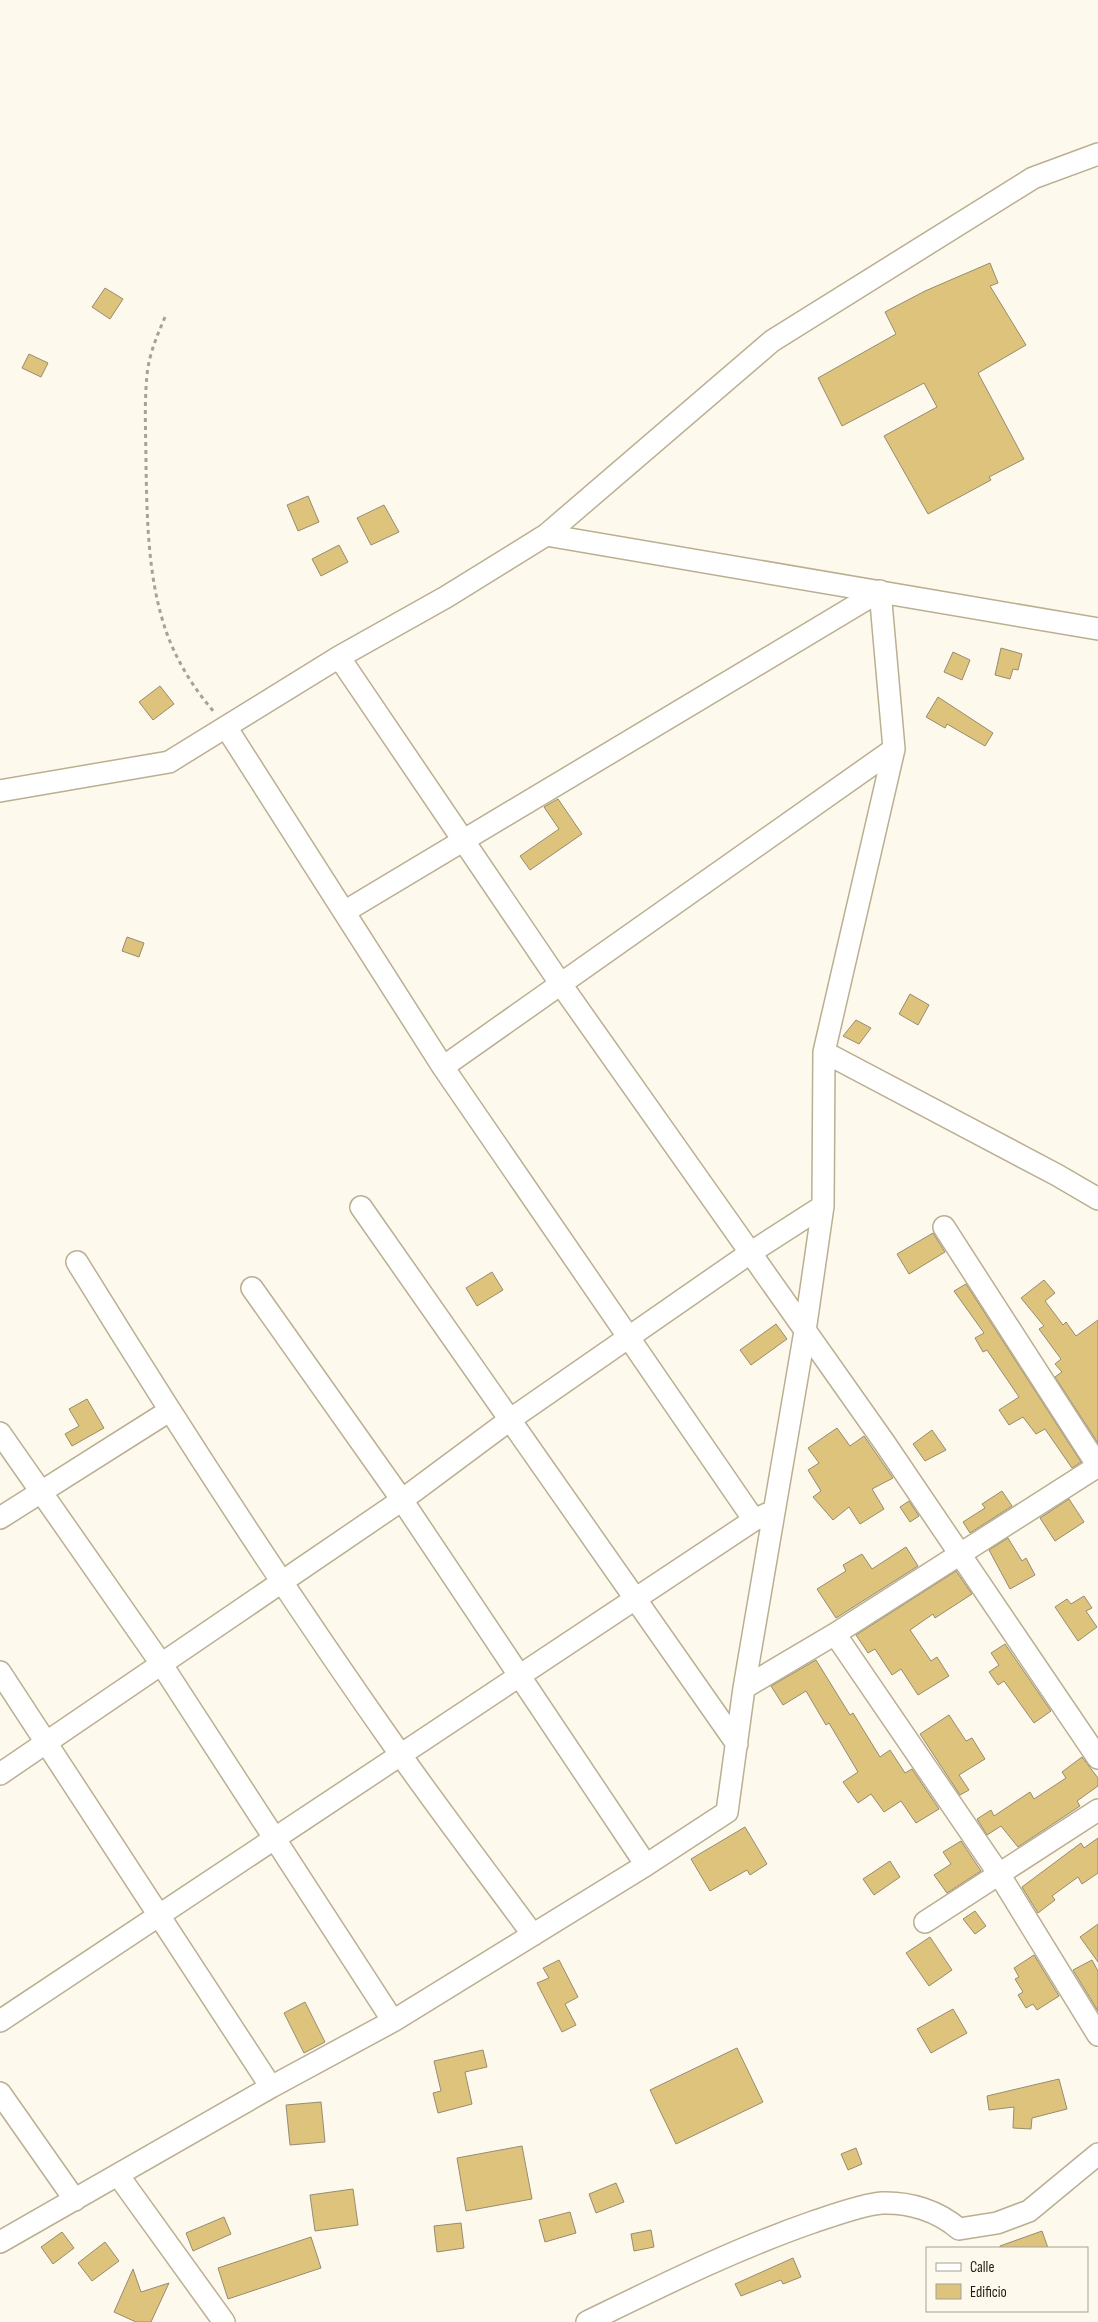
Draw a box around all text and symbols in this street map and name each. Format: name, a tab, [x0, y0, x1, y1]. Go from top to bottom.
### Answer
legend	[926, 2247, 1088, 2312]
text: Calle	[970, 2258, 994, 2277]
text: Edificio	[970, 2283, 1007, 2302]

